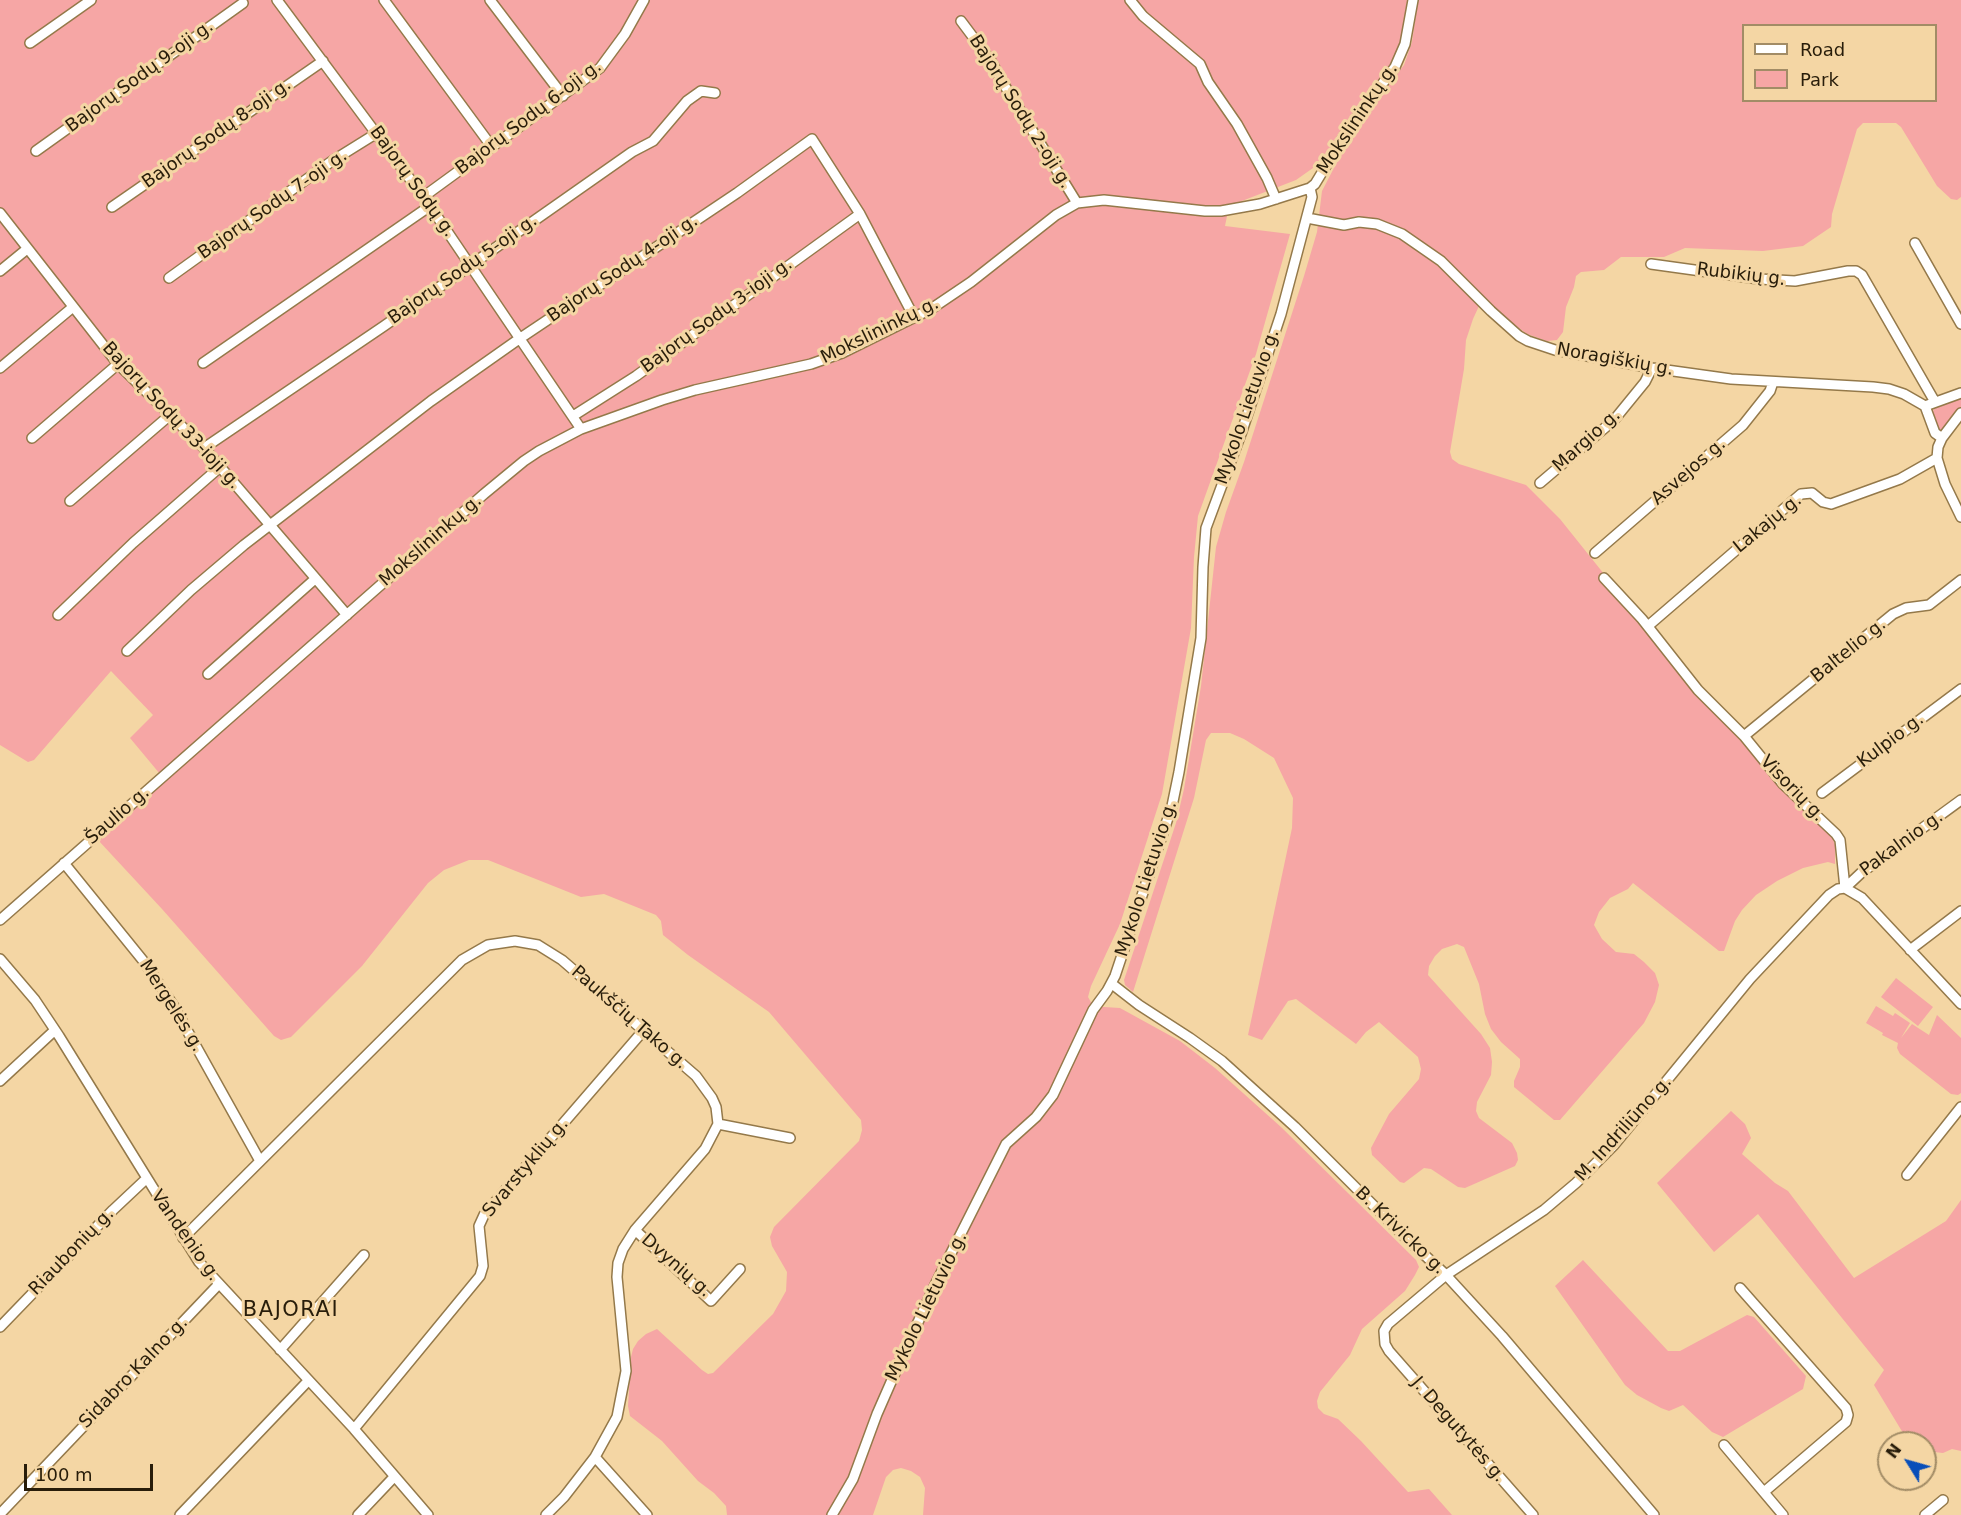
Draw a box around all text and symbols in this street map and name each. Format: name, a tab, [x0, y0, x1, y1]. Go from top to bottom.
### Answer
street label: Bajorų Sodų 9-oji g.	[62, 16, 218, 138]
legend	[1742, 24, 1937, 102]
street label: Bajorų Sodų 2-oji g.	[964, 31, 1076, 193]
text: Road	[1800, 39, 1845, 60]
street label: Bajorų Sodų 6-oji g.	[452, 56, 606, 180]
street label: Mokslininkų g.	[1313, 60, 1403, 178]
text: Park	[1800, 69, 1839, 90]
street label: Bajorų Sodų 8-oji g.	[138, 74, 296, 194]
street label: Bajorų Sodų g.	[364, 122, 460, 242]
street label: Bajorų Sodų 7-oji g.	[194, 145, 352, 265]
street label: Bajorų Sodų 5-oji g.	[384, 210, 542, 330]
street label: Bajorų Sodų 4-oji g.	[544, 211, 702, 327]
street label: Bajorų Sodų 3-ioji g.	[637, 254, 797, 378]
street label: Rubikių g.	[1695, 259, 1787, 291]
street label: Mokslininkų g.	[817, 293, 943, 369]
street label: Mykolo Lietuvio g.	[1211, 327, 1285, 487]
street label: Bajorų Sodų 33-ioji g.	[97, 338, 245, 494]
street label: Noragiškių g.	[1555, 339, 1675, 381]
street label: Margio g.	[1549, 405, 1625, 477]
street label: Asvejos g.	[1647, 434, 1731, 510]
street label: Lakajų g.	[1730, 490, 1806, 558]
street label: Mokslininkų g.	[375, 491, 487, 591]
street label: Baltelio g.	[1807, 614, 1891, 688]
street label: Kulpio g.	[1854, 709, 1928, 773]
street label: Visorių g.	[1755, 751, 1829, 827]
street label: Šaulio g.	[82, 782, 154, 850]
street label: Mykolo Lietuvio g.	[1112, 798, 1182, 960]
street label: Pakalnio g.	[1856, 807, 1948, 881]
street label: Mergelės g.	[134, 956, 208, 1056]
street label: Paukščių Tako g.	[566, 962, 692, 1074]
street label: M. Indriliūno g.	[1571, 1072, 1677, 1186]
street label: Svarstyklių g.	[478, 1114, 574, 1222]
street label: B. Krivicko g.	[1350, 1183, 1450, 1279]
street label: Vandenio g.	[146, 1186, 224, 1286]
street label: Riaubonių g.	[25, 1204, 119, 1300]
street label: Mykolo Lietuvio g.	[882, 1229, 972, 1385]
street label: Dvynių g.	[637, 1230, 715, 1302]
district label: BAJORAI	[243, 1298, 339, 1324]
street label: Sidabro Kalno g.	[75, 1313, 193, 1433]
street label: J. Degutytės g.	[1406, 1373, 1510, 1487]
north arrow	[1877, 1431, 1937, 1491]
text: N	[1882, 1440, 1905, 1462]
scale bar	[27, 1452, 156, 1490]
text: 100 m	[35, 1464, 93, 1485]

